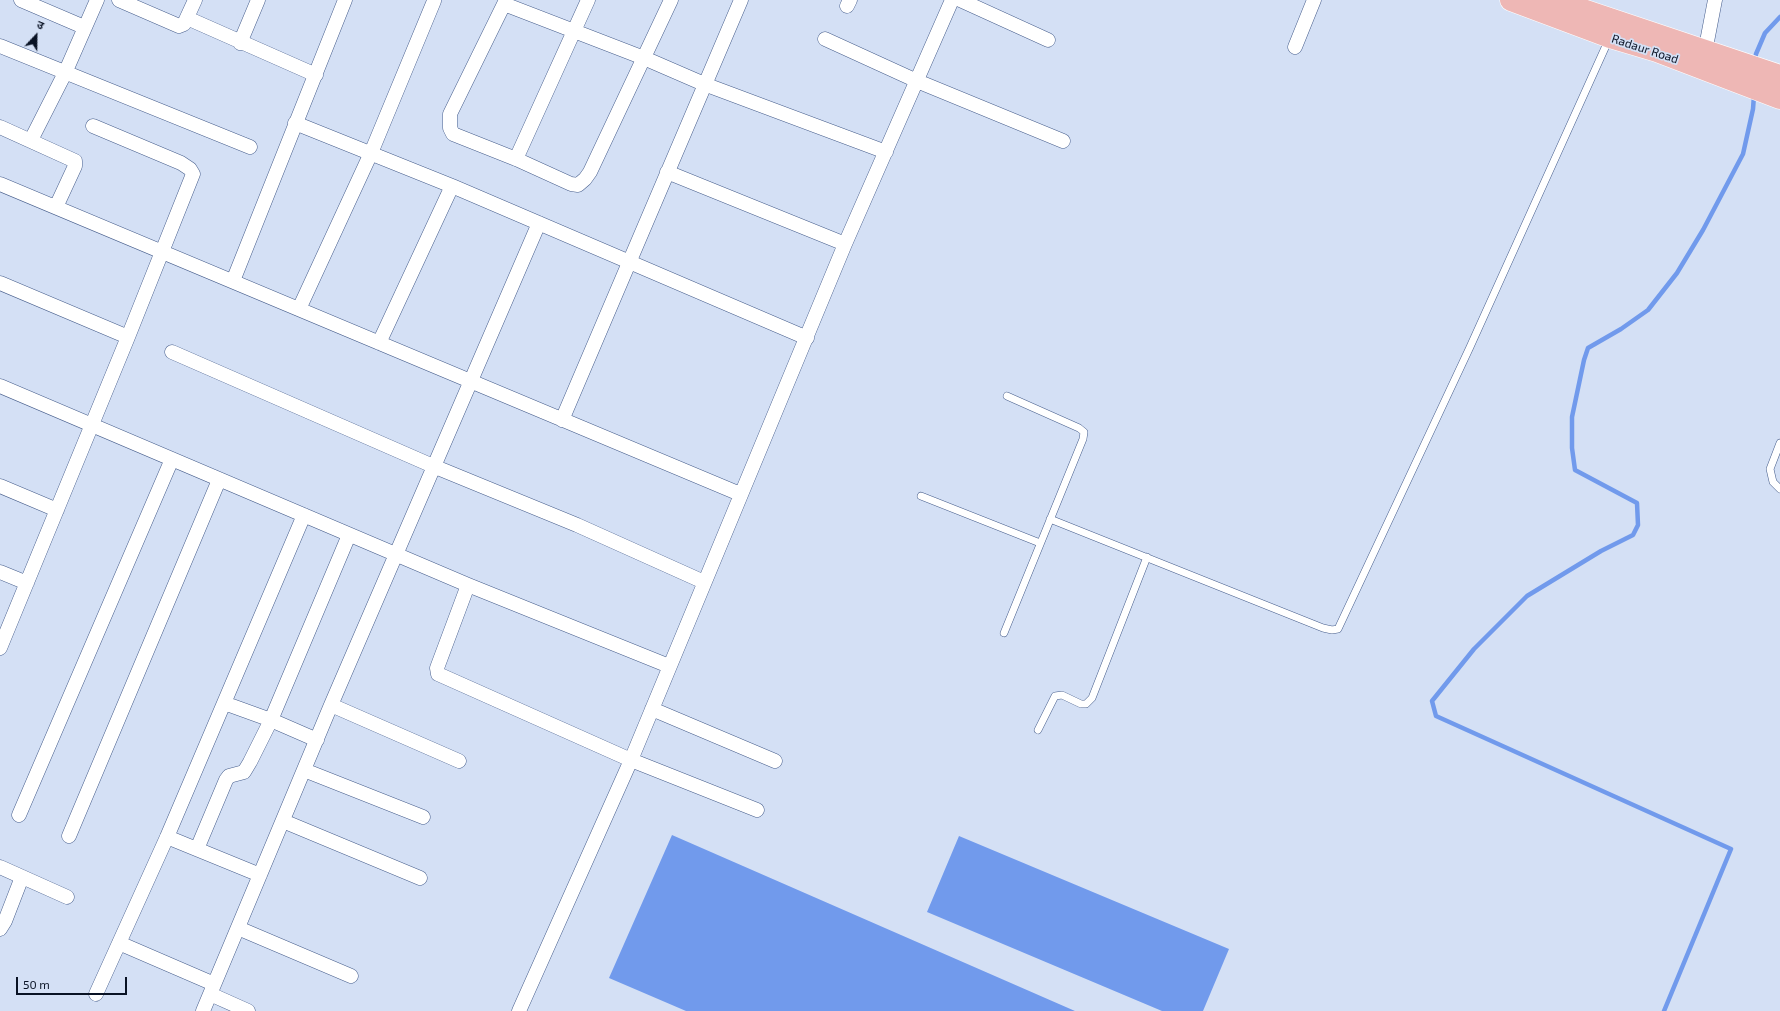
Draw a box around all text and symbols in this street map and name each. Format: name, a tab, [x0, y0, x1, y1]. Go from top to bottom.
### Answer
north arrow	[16, 16, 56, 56]
text: उ	[35, 17, 46, 32]
street label: Radaur Road	[1610, 31, 1680, 67]
scale bar	[18, 969, 129, 995]
text: 50 m	[23, 977, 50, 991]

